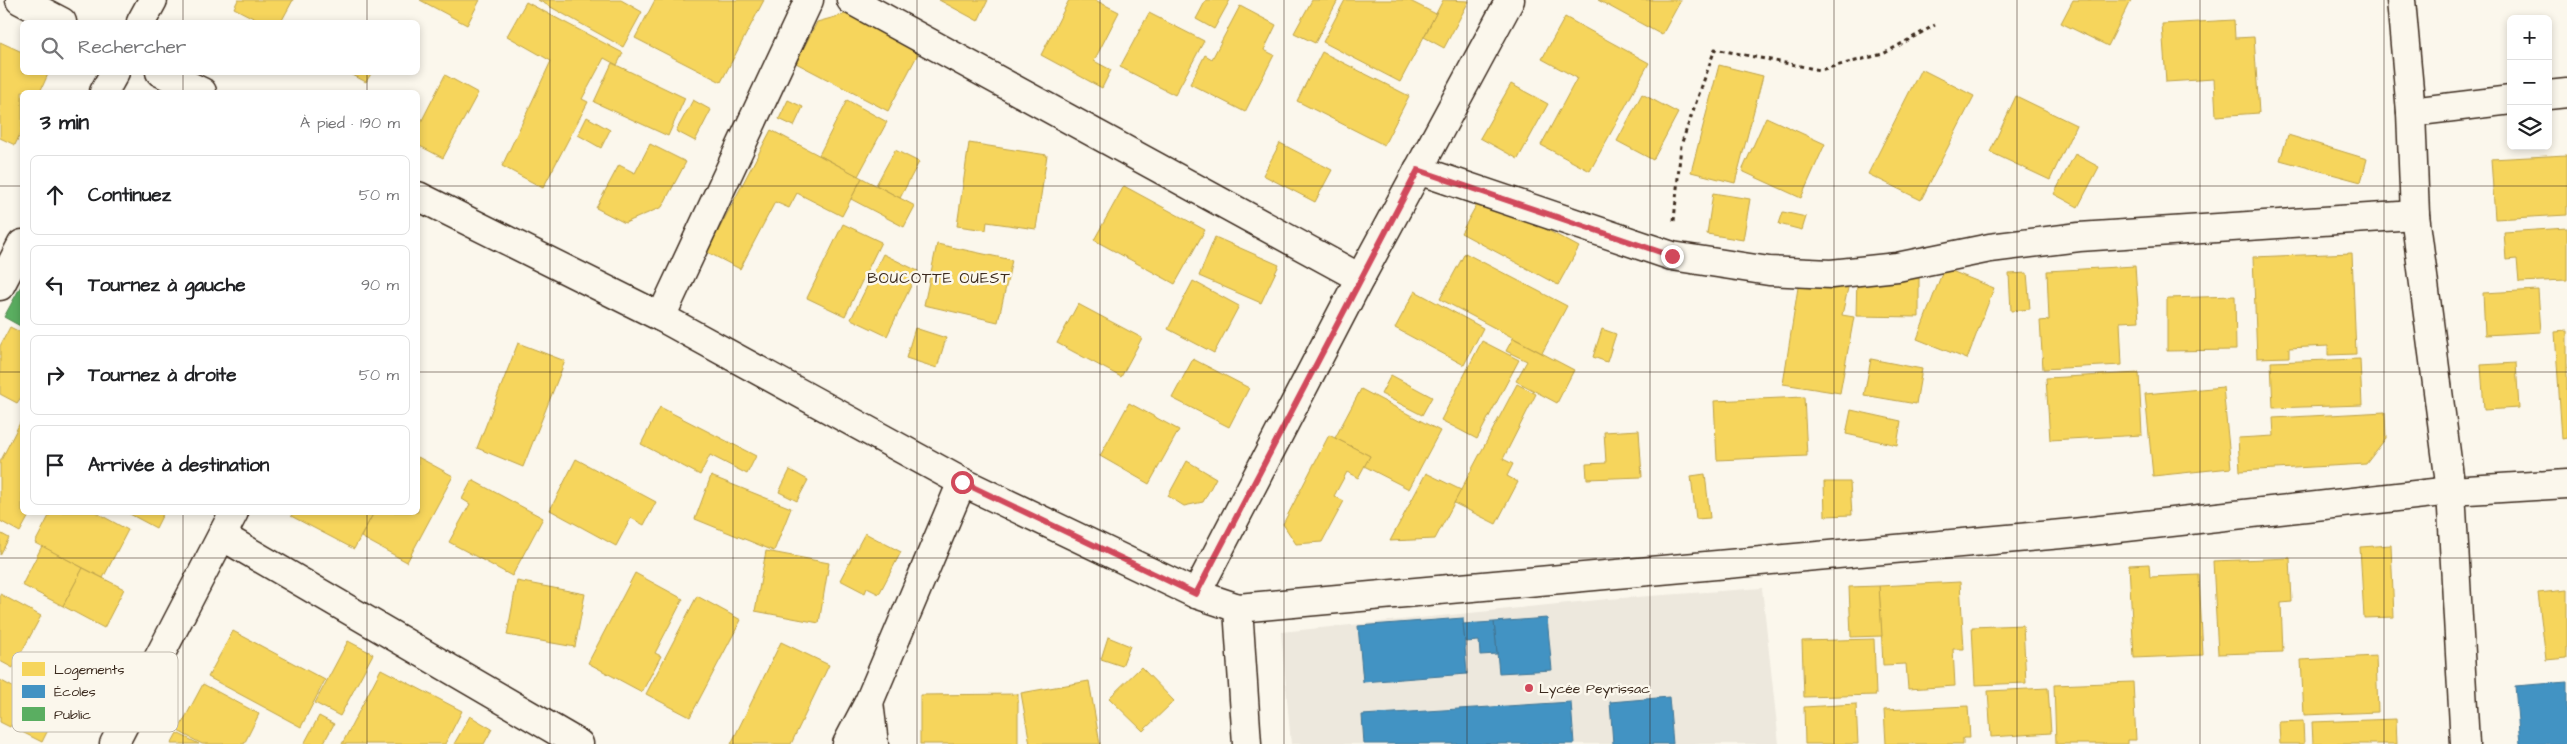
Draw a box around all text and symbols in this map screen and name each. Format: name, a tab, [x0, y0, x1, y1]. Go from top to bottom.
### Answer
map controls	[2507, 15, 2552, 150]
button: +	[2507, 15, 2552, 60]
search box	[20, 20, 420, 75]
icon: search	[38, 34, 66, 62]
text: Rechercher	[78, 34, 186, 61]
button: −	[2507, 60, 2552, 105]
button: layers	[2507, 105, 2552, 150]
text: 3 min	[40, 108, 89, 137]
text: À pied · 190 m	[300, 112, 400, 134]
icon: ahead	[41, 181, 69, 209]
text: Continuez	[88, 182, 171, 209]
text: 50 m	[359, 184, 399, 206]
route end	[1661, 245, 1684, 268]
district label: BOUCOTTE OUEST	[867, 268, 1011, 289]
icon: left	[41, 271, 69, 299]
text: Tournez à gauche	[88, 272, 246, 299]
text: 90 m	[361, 274, 399, 296]
icon: right	[41, 361, 69, 389]
text: Tournez à droite	[88, 362, 236, 389]
text: 50 m	[359, 364, 399, 386]
icon: arrive	[41, 451, 69, 479]
text: Arrivée à destination	[88, 452, 269, 479]
route start	[951, 471, 974, 494]
legend	[12, 652, 178, 732]
text: Logements	[54, 660, 125, 680]
place label: Lycée Peyrissac	[1539, 679, 1650, 699]
text: Écoles	[54, 682, 96, 702]
marker: Lycée Peyrissac	[1523, 682, 1535, 694]
text: Public	[54, 705, 91, 725]

